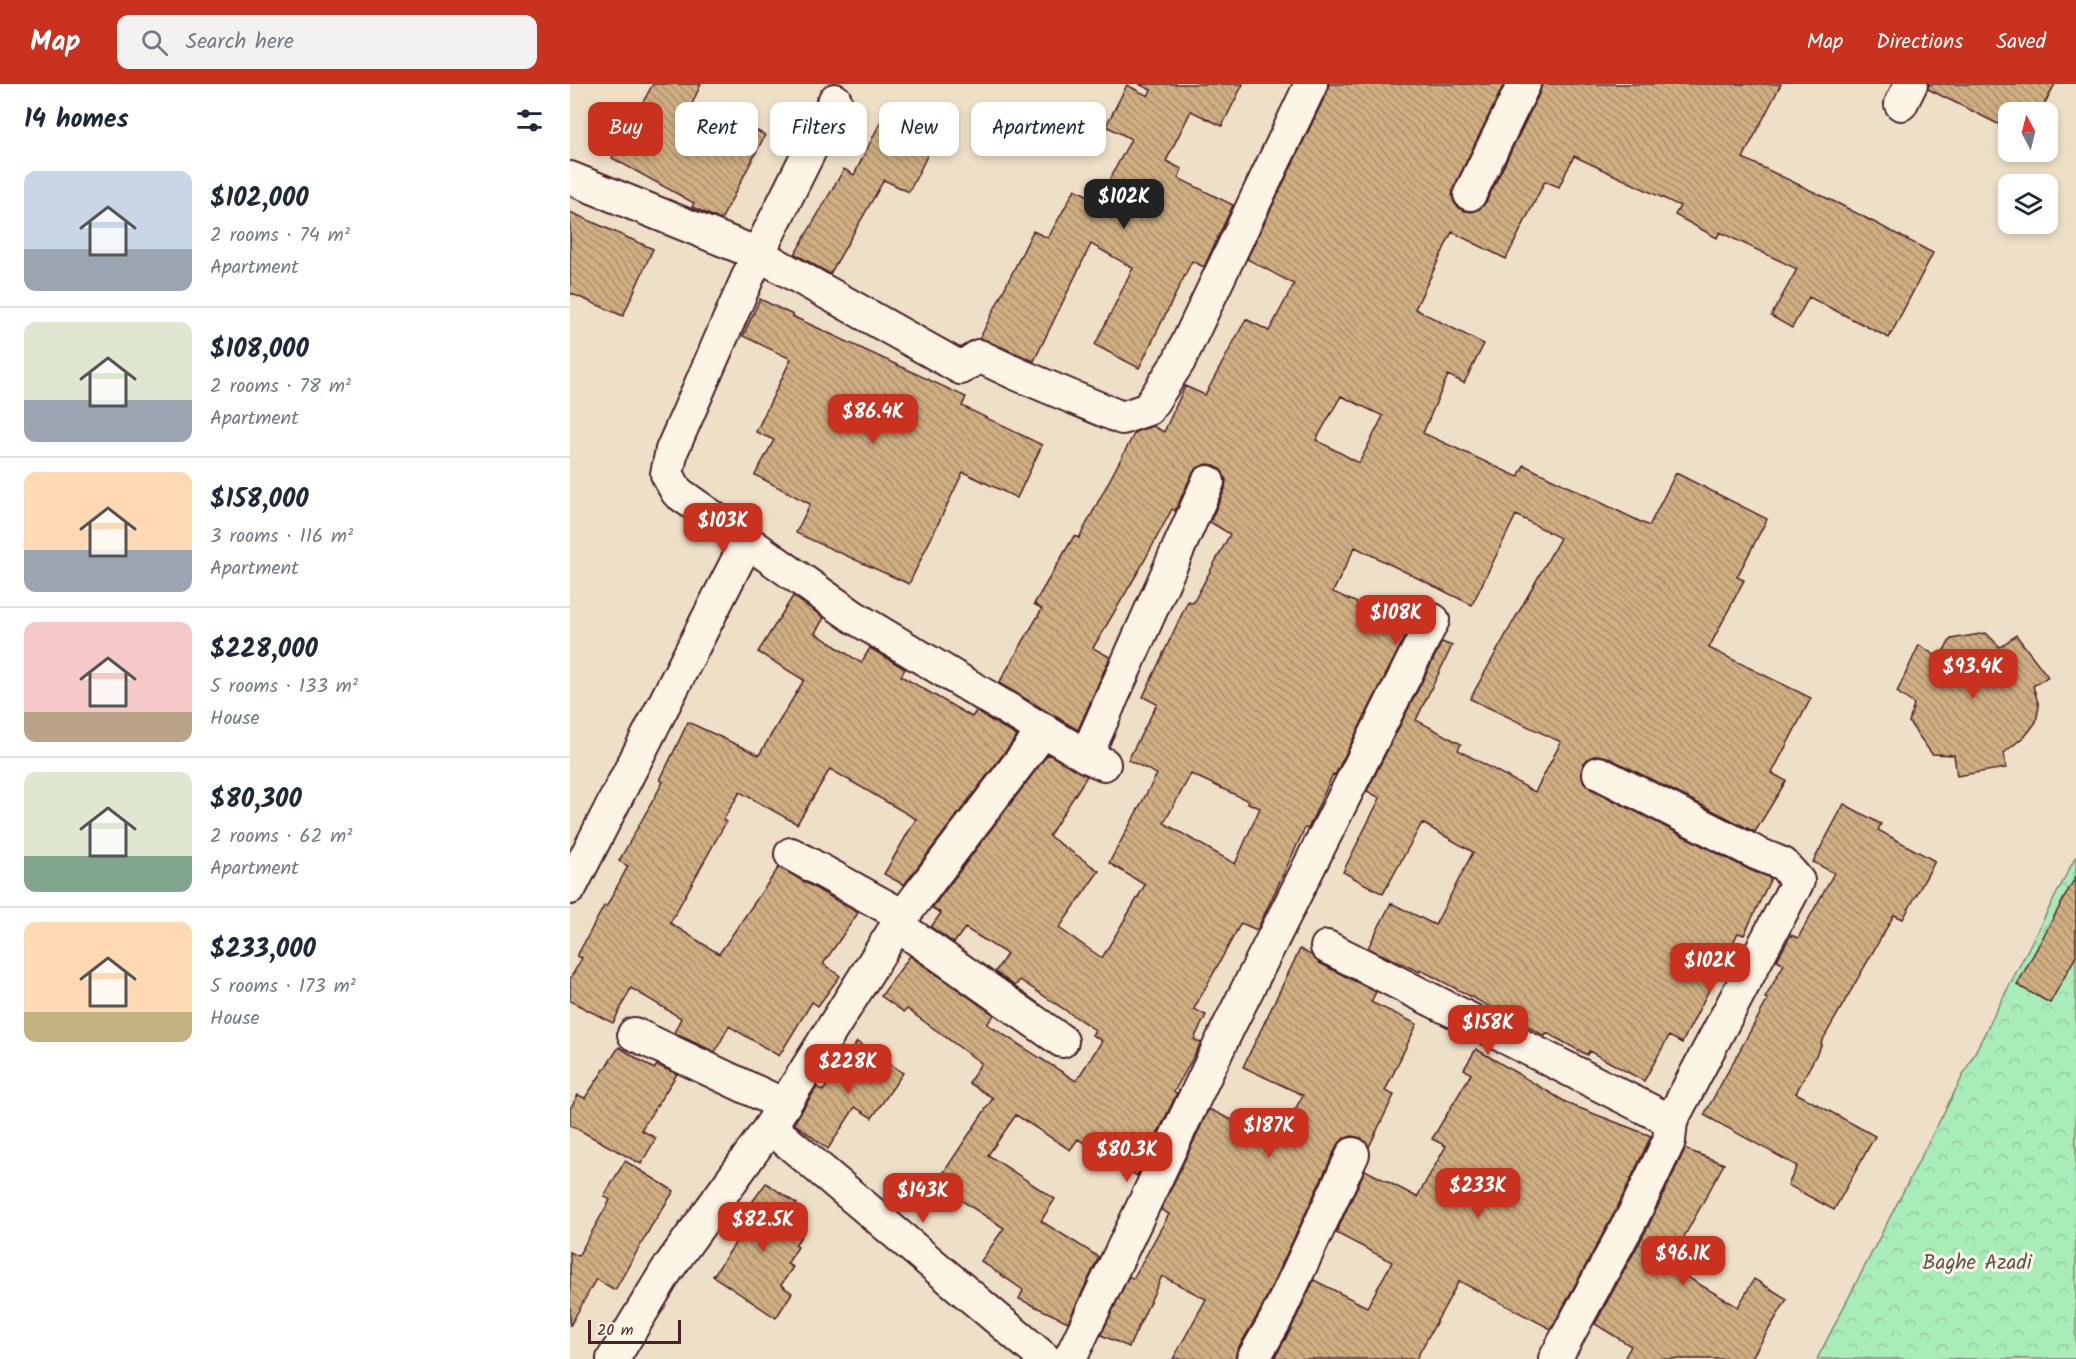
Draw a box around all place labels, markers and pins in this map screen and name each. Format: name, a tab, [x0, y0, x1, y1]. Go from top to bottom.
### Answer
pin: $102K	[1082, 179, 1166, 230]
pin: $86.4K	[824, 394, 922, 445]
pin: $103K	[681, 503, 765, 554]
pin: $108K	[1354, 595, 1438, 646]
pin: $93.4K	[1924, 649, 2022, 700]
pin: $102K	[1668, 943, 1752, 994]
pin: $158K	[1446, 1005, 1530, 1056]
pin: $228K	[806, 1044, 890, 1095]
pin: $187K	[1227, 1108, 1311, 1159]
pin: $80.3K	[1078, 1132, 1176, 1183]
pin: $233K	[1436, 1168, 1520, 1219]
pin: $143K	[881, 1173, 965, 1224]
pin: $82.5K	[714, 1202, 812, 1253]
pin: $96.1K	[1634, 1236, 1732, 1287]

